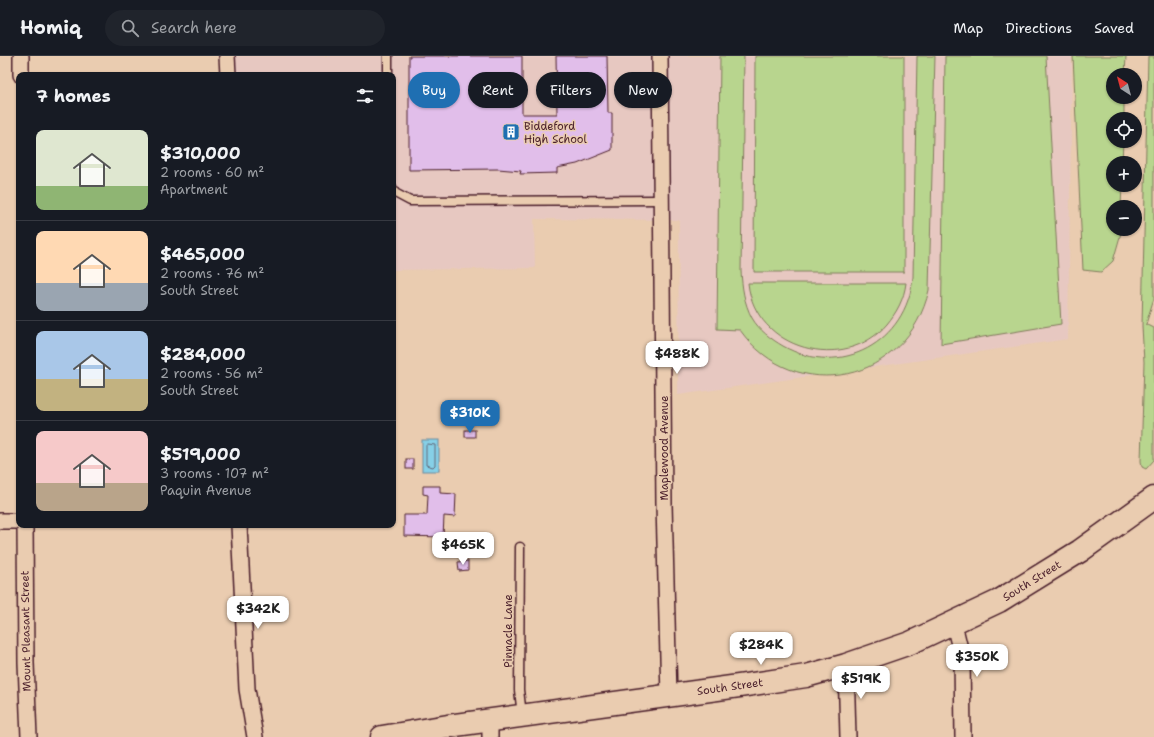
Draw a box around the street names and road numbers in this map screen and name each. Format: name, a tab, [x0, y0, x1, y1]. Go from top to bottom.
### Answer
street label: Maplewood Avenue	[657, 395, 672, 501]
street label: South Street	[1000, 557, 1064, 605]
street label: Mount Pleasant Street	[17, 570, 35, 692]
street label: Pinnacle Lane	[501, 594, 516, 668]
street label: South Street	[696, 675, 764, 699]

